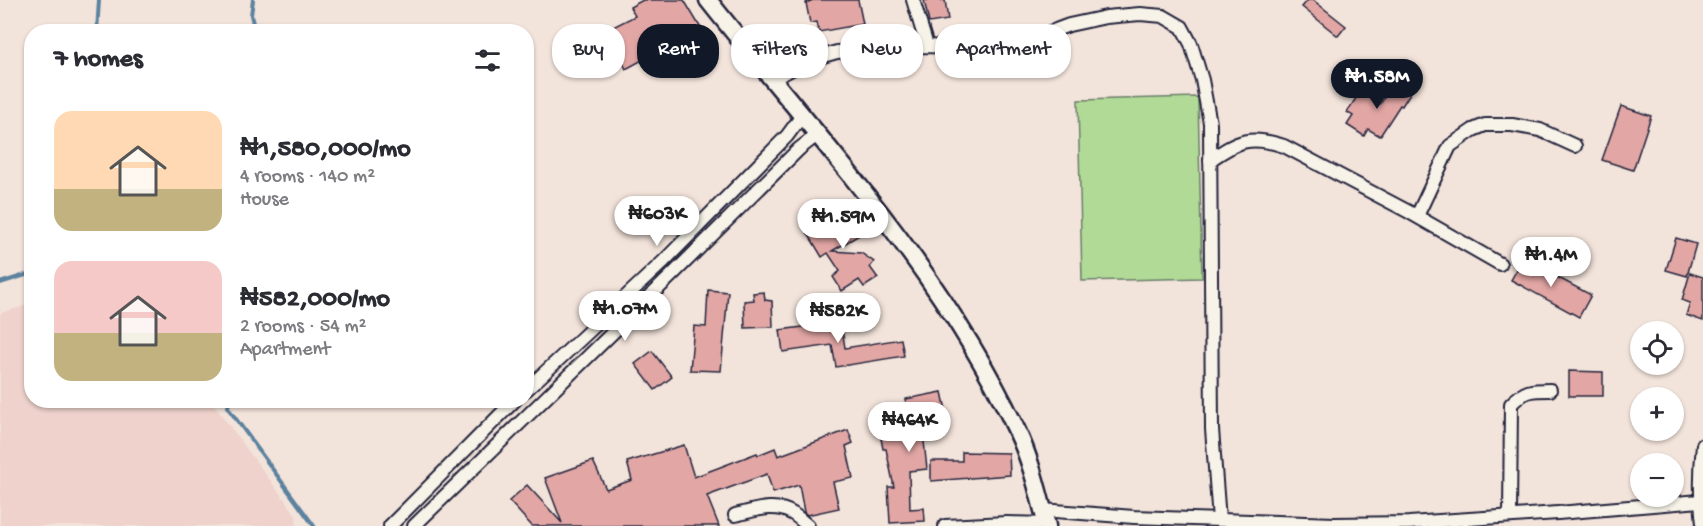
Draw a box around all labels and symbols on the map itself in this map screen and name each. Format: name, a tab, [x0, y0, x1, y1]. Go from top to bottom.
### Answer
pin: ₦1.58M	[1328, 59, 1426, 110]
pin: ₦603K	[615, 196, 699, 247]
pin: ₦1.59M	[794, 199, 892, 250]
pin: ₦1.4M	[1509, 237, 1593, 288]
pin: ₦1.07M	[576, 291, 674, 342]
pin: ₦582K	[796, 293, 880, 344]
pin: ₦464K	[867, 402, 951, 453]

